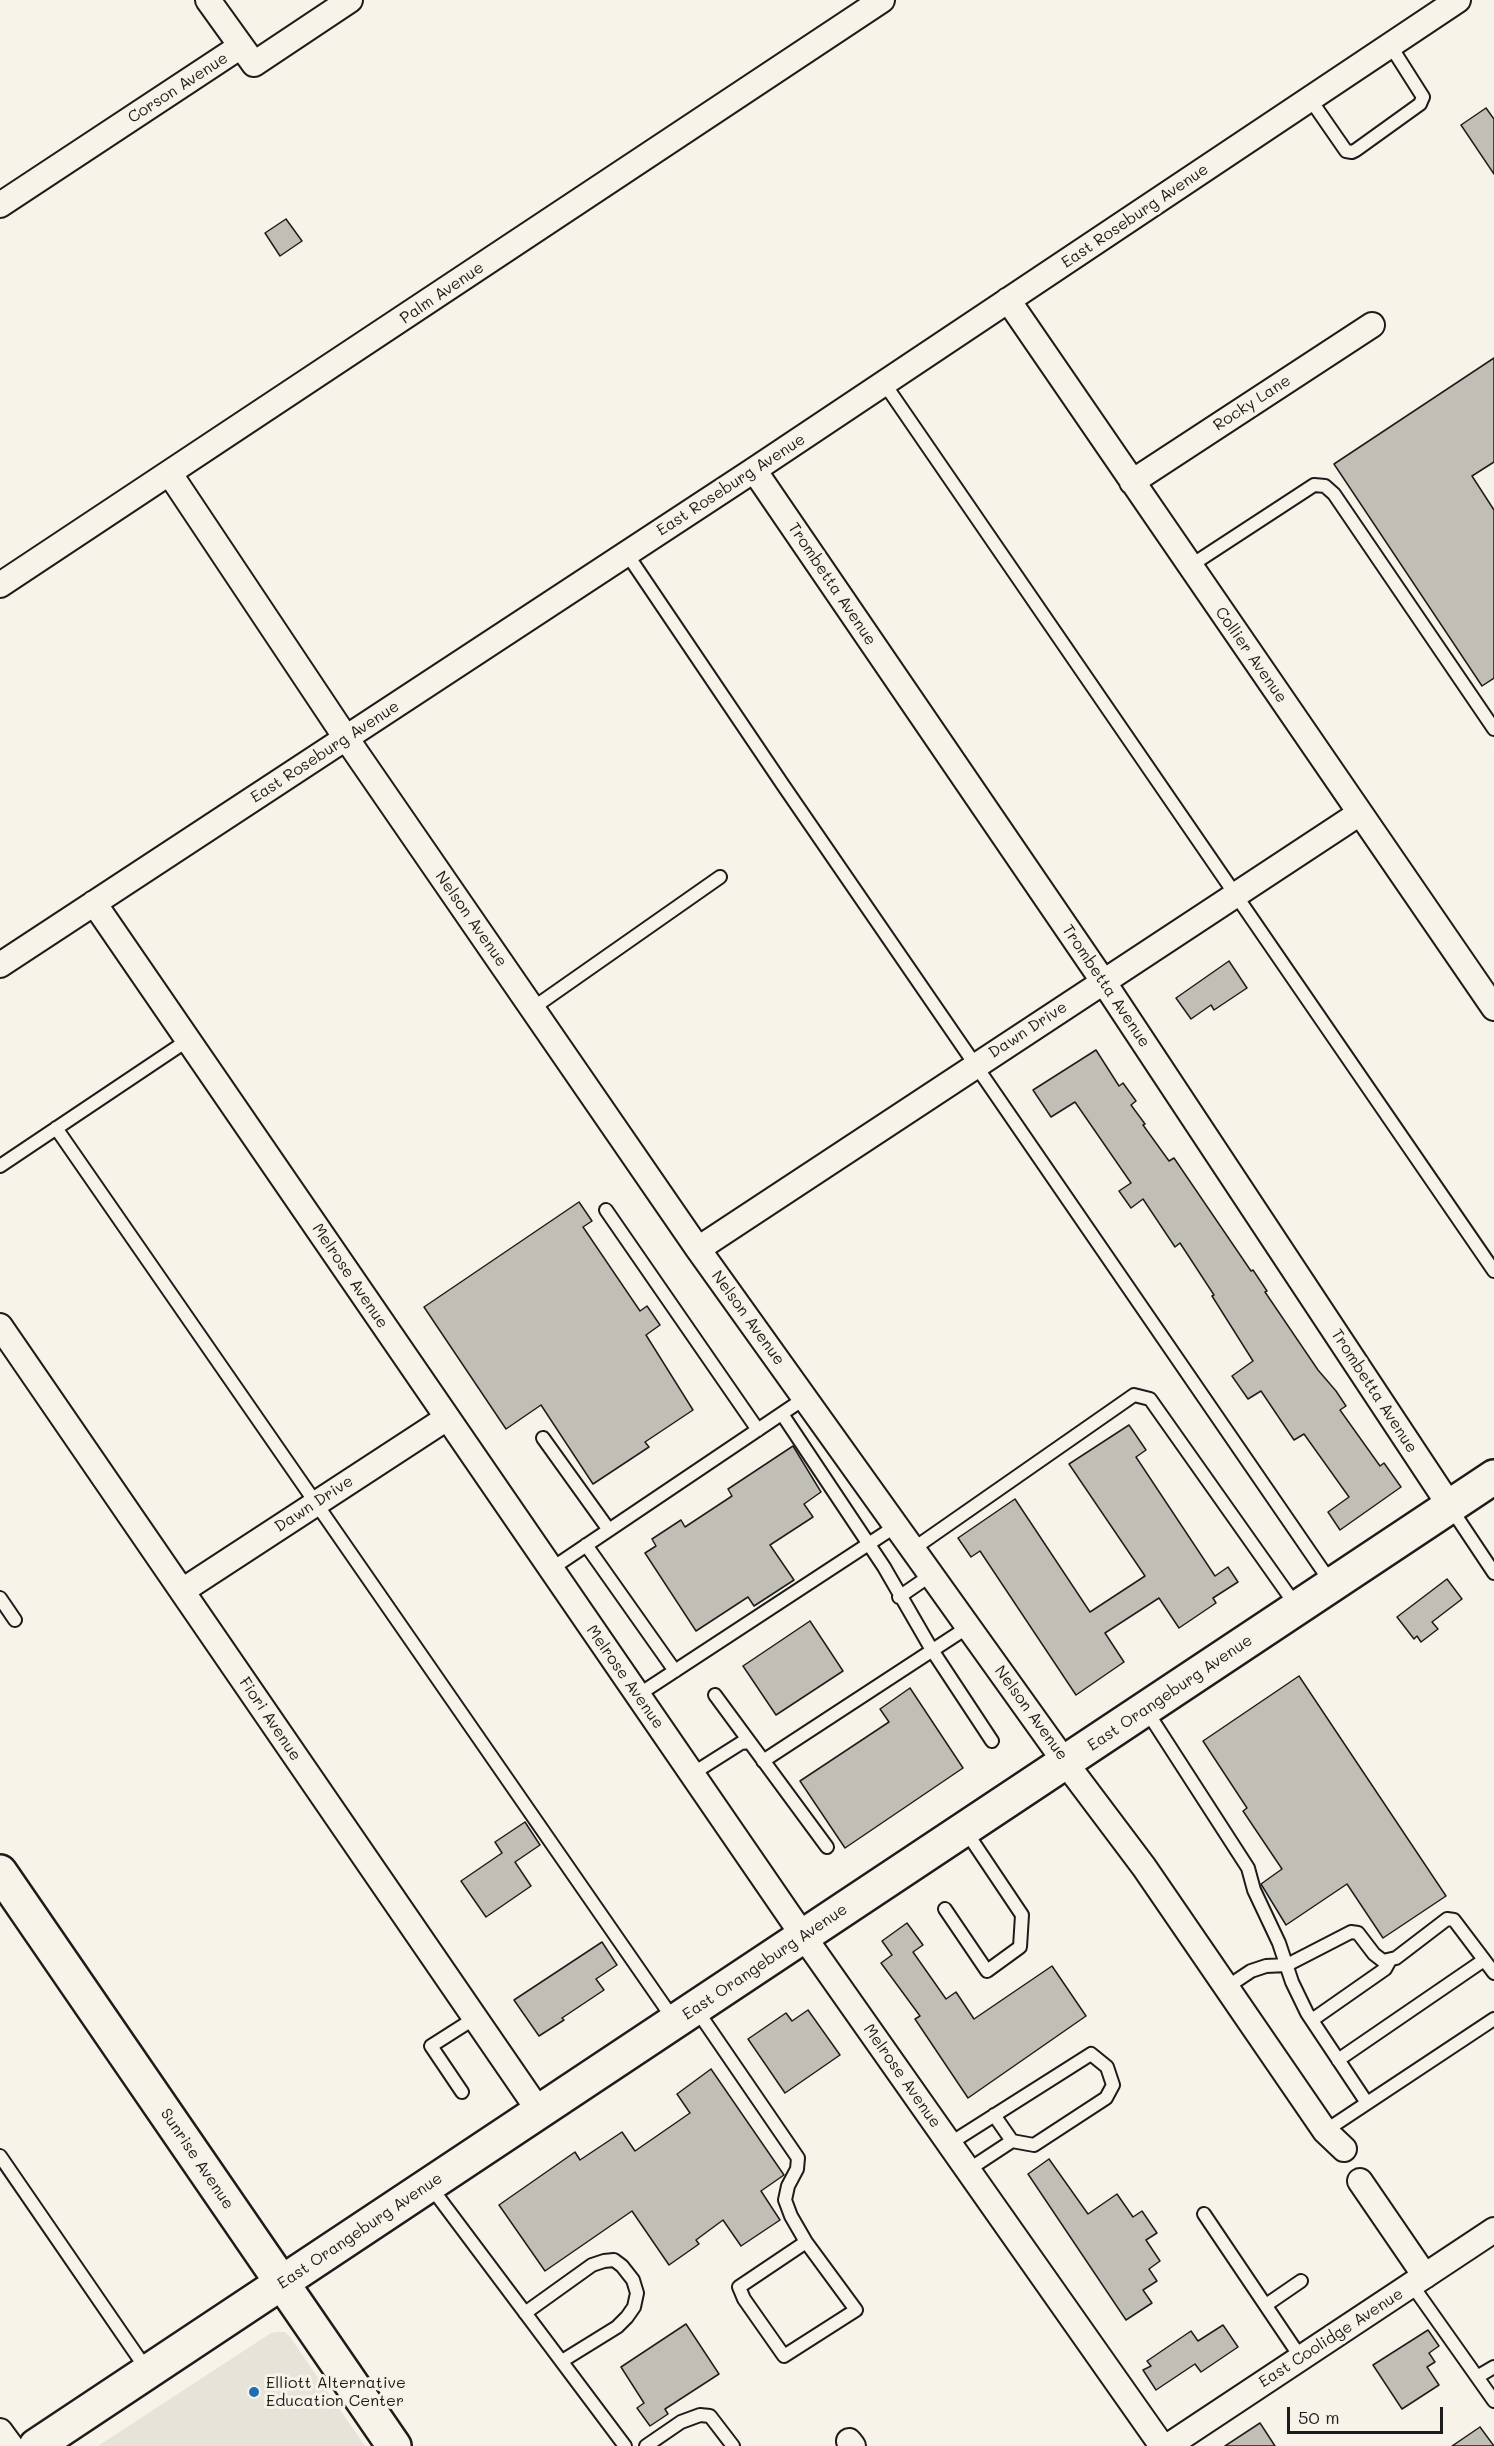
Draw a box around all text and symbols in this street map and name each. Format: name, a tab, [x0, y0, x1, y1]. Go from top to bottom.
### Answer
street label: Corson Avenue	[124, 48, 232, 128]
street label: East Roseburg Avenue	[1058, 160, 1212, 272]
street label: Palm Avenue	[396, 258, 488, 328]
street label: Rocky Lane	[1210, 371, 1294, 435]
street label: East Roseburg Avenue	[653, 430, 809, 540]
street label: Trombetta Avenue	[784, 519, 880, 649]
street label: Collier Avenue	[1211, 604, 1291, 706]
street label: East Roseburg Avenue	[247, 697, 403, 807]
street label: Nelson Avenue	[431, 867, 511, 971]
street label: Trombetta Avenue	[1058, 921, 1154, 1051]
street label: Dawn Drive	[985, 998, 1071, 1062]
street label: Melrose Avenue	[308, 1220, 392, 1332]
street label: Nelson Avenue	[707, 1267, 789, 1369]
street label: Trombetta Avenue	[1327, 1325, 1421, 1457]
street label: Dawn Drive	[271, 1472, 357, 1536]
street label: Melrose Avenue	[582, 1621, 668, 1733]
street label: East Orangeburg Avenue	[1084, 1631, 1256, 1755]
street label: Nelson Avenue	[990, 1662, 1072, 1764]
street label: Fiori Avenue	[235, 1674, 305, 1764]
street label: East Orangeburg Avenue	[679, 1900, 851, 2024]
street label: Melrose Avenue	[859, 2020, 945, 2132]
street label: Sunrise Avenue	[156, 2105, 238, 2213]
street label: East Orangeburg Avenue	[274, 2169, 446, 2293]
street label: East Coolidge Avenue	[1255, 2284, 1407, 2392]
place label: Elliott Alternative Education Center	[266, 2373, 406, 2411]
marker: Elliott Alternative Education Center	[247, 2385, 261, 2399]
scale bar	[1290, 2395, 1446, 2433]
text: 50 m	[1298, 2405, 1340, 2429]

